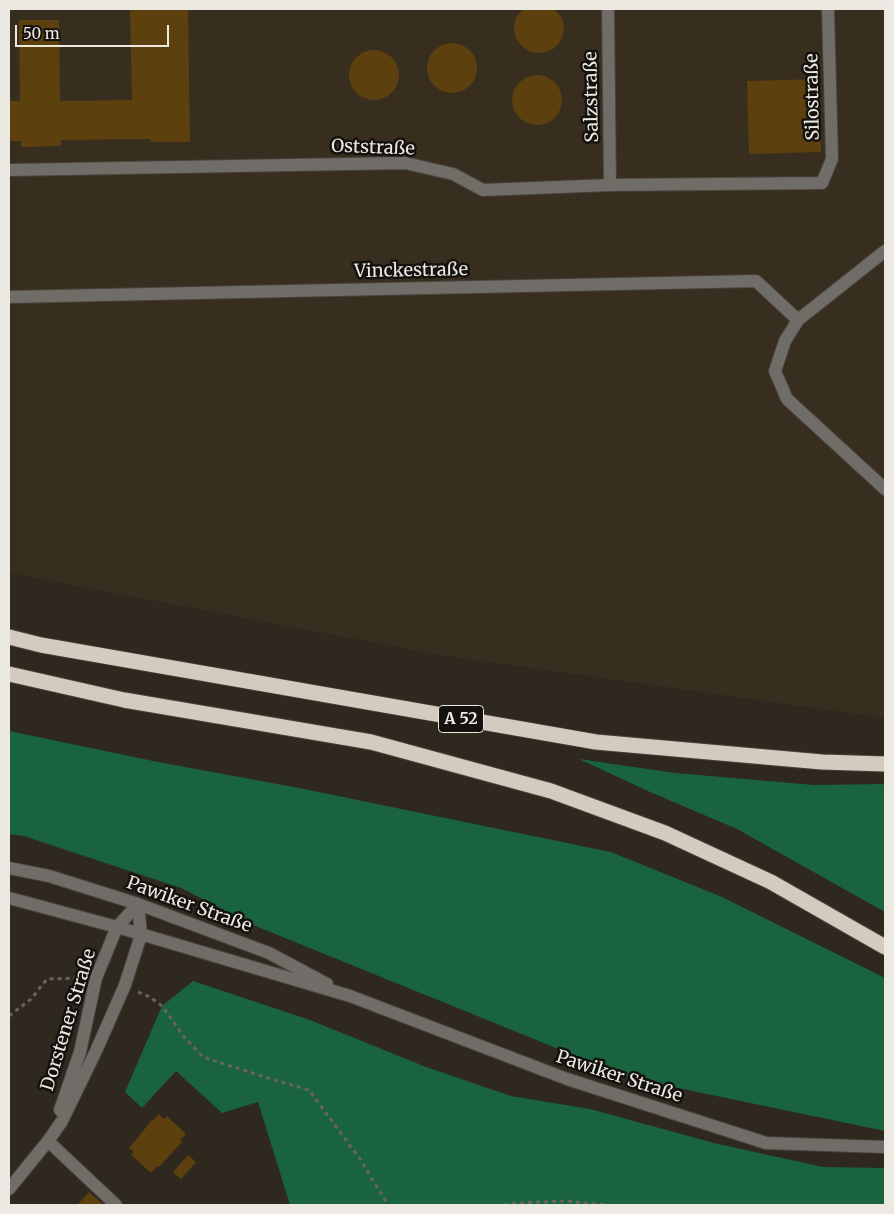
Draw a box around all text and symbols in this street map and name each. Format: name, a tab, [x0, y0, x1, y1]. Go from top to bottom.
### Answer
scale bar	[18, 15, 171, 47]
text: 50 m	[23, 24, 60, 43]
street label: Salzstraße	[580, 51, 604, 143]
street label: Silostraße	[801, 53, 825, 141]
street label: Oststraße	[331, 136, 415, 160]
street label: Vinckestraße	[354, 259, 468, 283]
road number: A 52	[438, 706, 484, 732]
street label: Pawiker Straße	[124, 872, 254, 938]
street label: Dorstener Straße	[37, 946, 101, 1094]
street label: Pawiker Straße	[553, 1046, 685, 1108]

